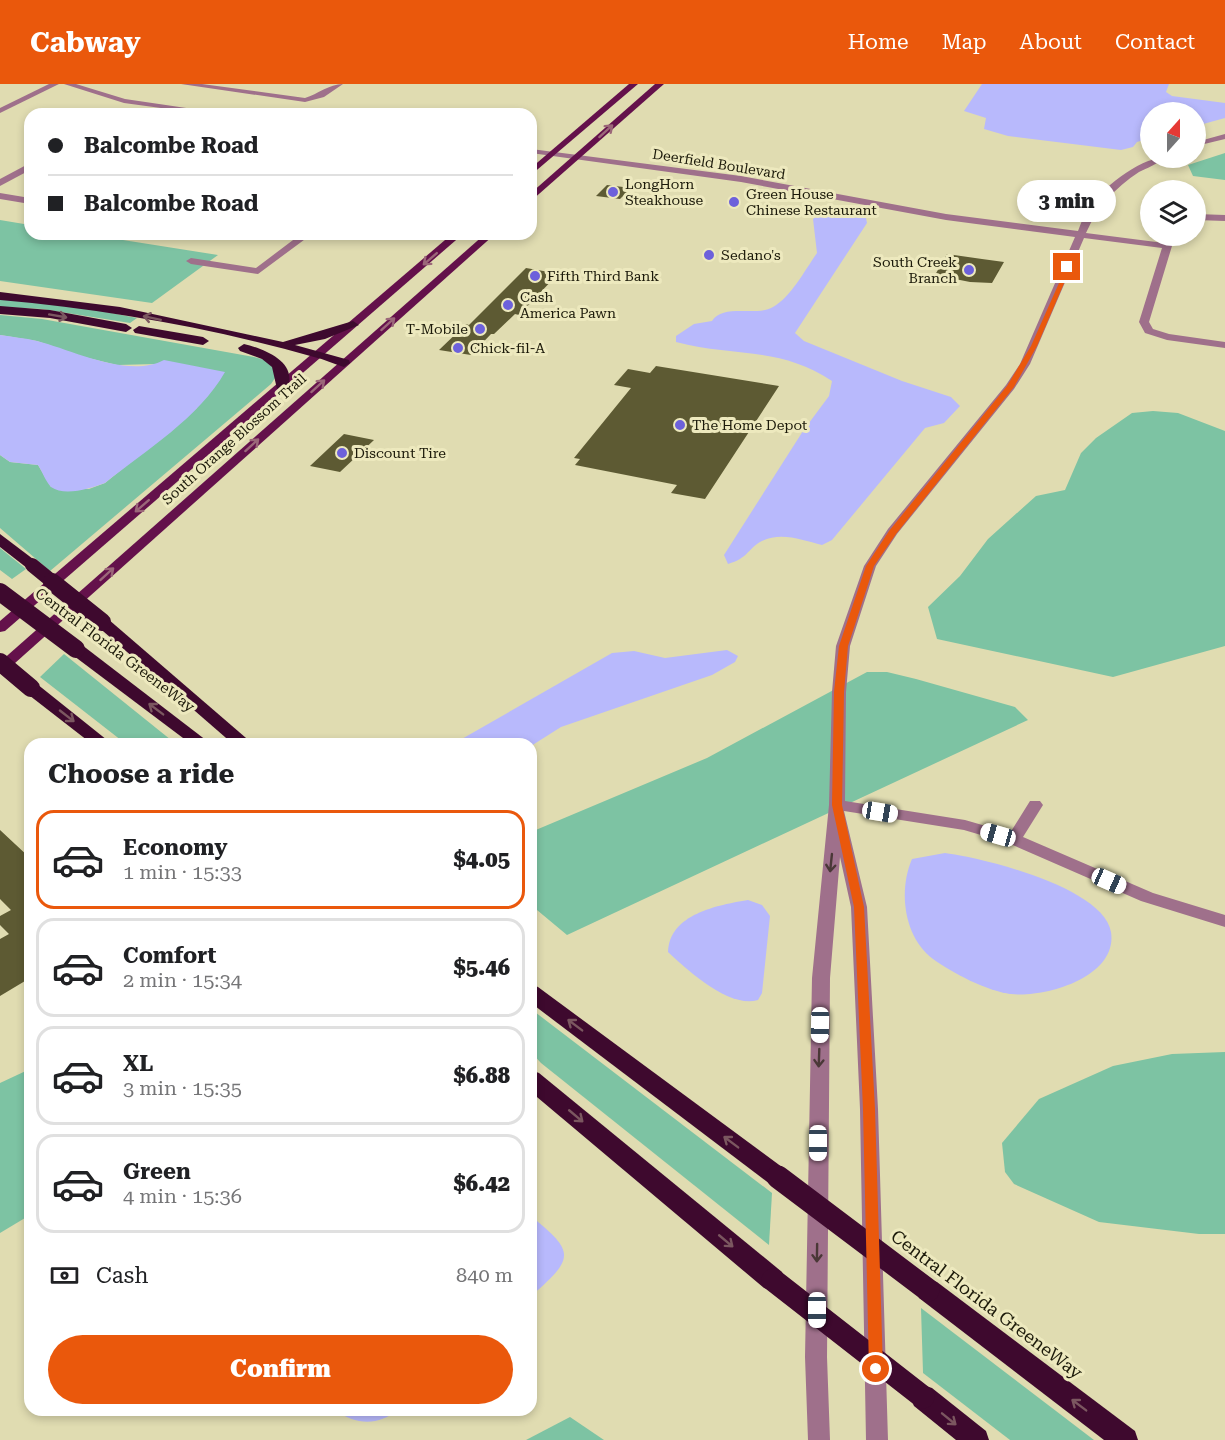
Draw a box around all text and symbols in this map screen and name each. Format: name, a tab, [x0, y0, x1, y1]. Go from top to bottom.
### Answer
text: Cabway	[30, 26, 141, 59]
text: Home	[848, 30, 909, 54]
text: Map	[942, 30, 987, 54]
text: About	[1020, 30, 1082, 54]
text: Contact	[1115, 30, 1195, 54]
north arrow	[1140, 102, 1206, 168]
map controls	[1140, 102, 1206, 246]
one-way arrow	[598, 124, 613, 138]
text: Balcombe Road	[84, 133, 259, 158]
street label: Deerfield Boulevard	[651, 146, 787, 182]
place label: LongHorn Steakhouse	[625, 176, 703, 208]
callout: 3 min	[1018, 180, 1116, 222]
button: layers	[1140, 180, 1206, 246]
marker: LongHorn Steakhouse	[606, 185, 620, 199]
place label: Green House Chinese Restaurant	[746, 186, 877, 218]
text: 3 min	[1038, 189, 1095, 213]
text: Balcombe Road	[84, 191, 259, 216]
marker: Green House Chinese Restaurant	[727, 195, 741, 209]
place label: Sedano's	[721, 247, 781, 263]
marker: Sedano's	[702, 248, 716, 262]
one-way arrow	[423, 252, 438, 266]
route end	[1053, 253, 1080, 280]
place label: South Creek Branch	[873, 254, 957, 286]
marker: South Creek Branch	[962, 263, 976, 277]
place label: Fifth Third Bank	[547, 268, 659, 284]
marker: Fifth Third Bank	[528, 269, 542, 283]
place label: Cash America Pawn	[520, 289, 616, 321]
marker: Cash America Pawn	[501, 298, 515, 312]
one-way arrow	[48, 310, 68, 321]
one-way arrow	[143, 312, 162, 324]
one-way arrow	[380, 317, 395, 331]
place label: T-Mobile	[406, 321, 468, 337]
marker: T-Mobile	[473, 322, 487, 336]
place label: Chick-fil-A	[470, 340, 545, 356]
marker: Chick-fil-A	[451, 341, 465, 355]
street label: South Orange Blossom Trail	[159, 370, 310, 508]
one-way arrow	[311, 379, 326, 393]
place label: The Home Depot	[692, 417, 807, 433]
marker: The Home Depot	[673, 418, 687, 432]
one-way arrow	[244, 438, 259, 452]
place label: Discount Tire	[354, 445, 446, 461]
marker: Discount Tire	[335, 446, 349, 460]
one-way arrow	[135, 499, 150, 513]
one-way arrow	[99, 567, 114, 581]
street label: Central Florida GreeneWay	[32, 584, 198, 716]
one-way arrow	[148, 702, 164, 715]
one-way arrow	[59, 710, 75, 722]
text: Choose a ride	[48, 758, 234, 790]
car	[861, 800, 899, 824]
car	[978, 821, 1018, 849]
icon: car	[51, 833, 105, 887]
text: Economy	[123, 835, 227, 860]
text: $4.05	[453, 847, 510, 872]
one-way arrow	[825, 853, 836, 872]
text: 1 min · 15:33	[123, 860, 242, 884]
car	[1089, 865, 1129, 897]
icon: car	[51, 941, 105, 995]
text: Comfort	[123, 943, 216, 968]
text: $5.46	[453, 955, 510, 980]
text: 2 min · 15:34	[123, 968, 242, 992]
car	[811, 1007, 829, 1043]
one-way arrow	[567, 1018, 583, 1031]
one-way arrow	[814, 1047, 825, 1067]
icon: car	[51, 1049, 105, 1103]
text: XL	[123, 1051, 153, 1076]
text: $6.88	[453, 1063, 510, 1088]
text: 3 min · 15:35	[123, 1076, 242, 1100]
one-way arrow	[568, 1109, 583, 1123]
car	[809, 1125, 827, 1161]
one-way arrow	[723, 1136, 739, 1148]
icon: car	[51, 1157, 105, 1211]
text: Green	[123, 1159, 191, 1184]
text: $6.42	[453, 1171, 510, 1196]
text: 4 min · 15:36	[123, 1184, 242, 1208]
street label: Central Florida GreeneWay	[887, 1225, 1087, 1383]
one-way arrow	[718, 1234, 733, 1248]
one-way arrow	[811, 1242, 823, 1262]
icon: cash	[48, 1259, 81, 1292]
text: Cash	[96, 1263, 148, 1288]
text: 840 m	[456, 1263, 513, 1287]
car	[808, 1292, 826, 1328]
button: Confirm	[48, 1335, 513, 1404]
route start	[862, 1355, 889, 1382]
one-way arrow	[1071, 1398, 1087, 1411]
one-way arrow	[941, 1412, 957, 1425]

